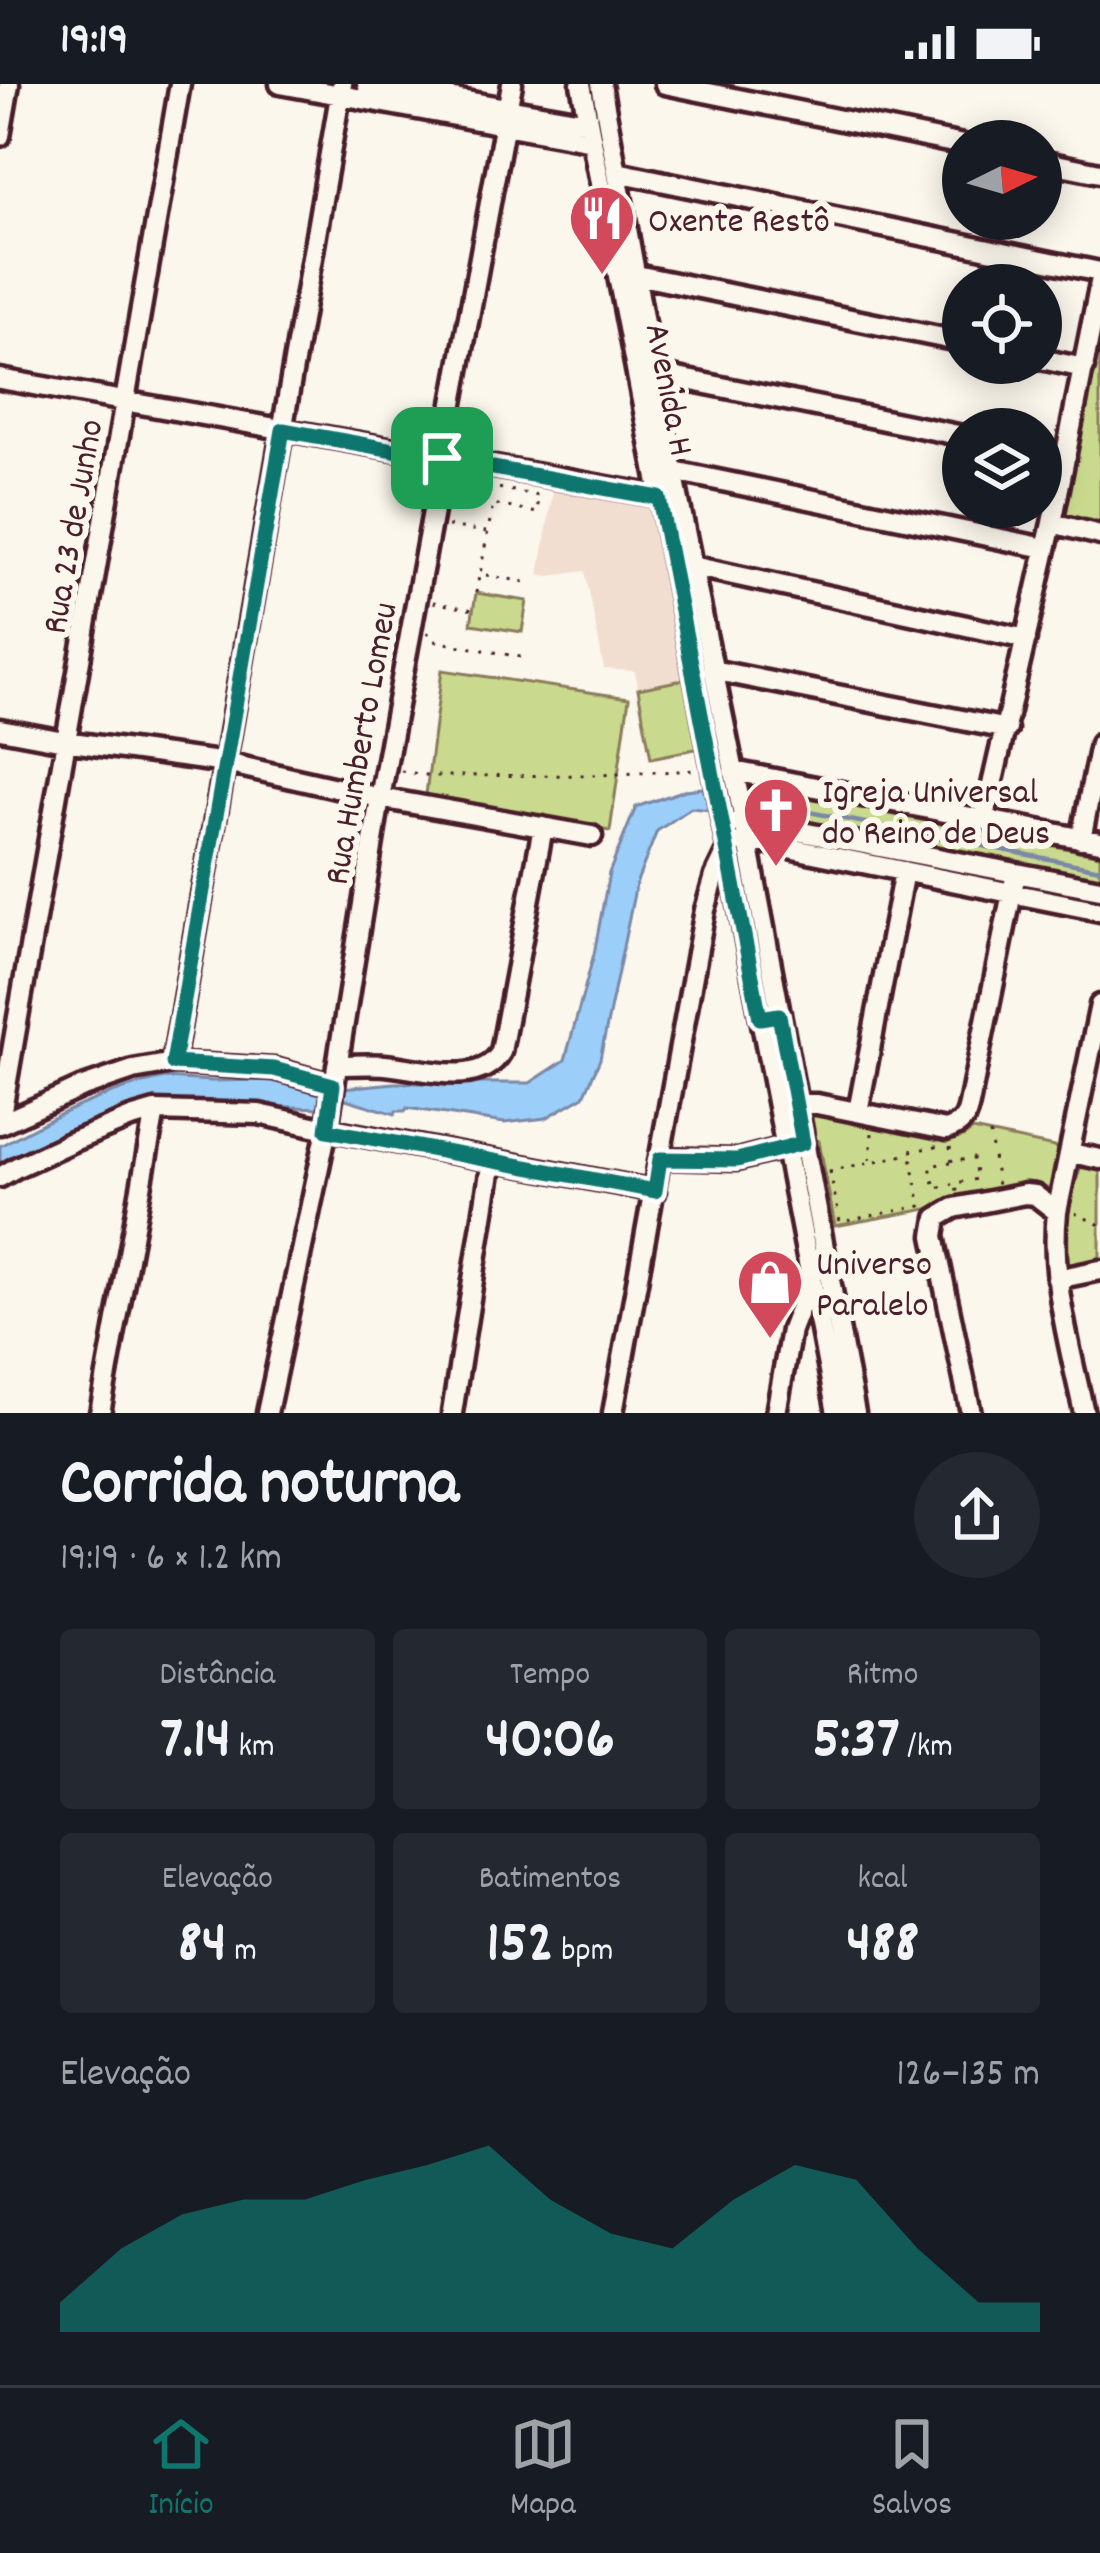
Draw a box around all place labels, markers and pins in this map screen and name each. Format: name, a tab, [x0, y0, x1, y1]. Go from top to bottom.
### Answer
restaurant icon: Oxente Restô	[567, 183, 637, 277]
place label: Oxente Restô	[648, 198, 830, 250]
pin	[391, 407, 493, 509]
place label: Igreja Universal do Reino de Deus	[822, 769, 1050, 862]
church icon: Igreja Universal do Reino de Deus	[741, 775, 811, 869]
place label: Universo Paralelo	[816, 1241, 932, 1334]
shop icon: Universo Paralelo	[735, 1247, 805, 1341]

